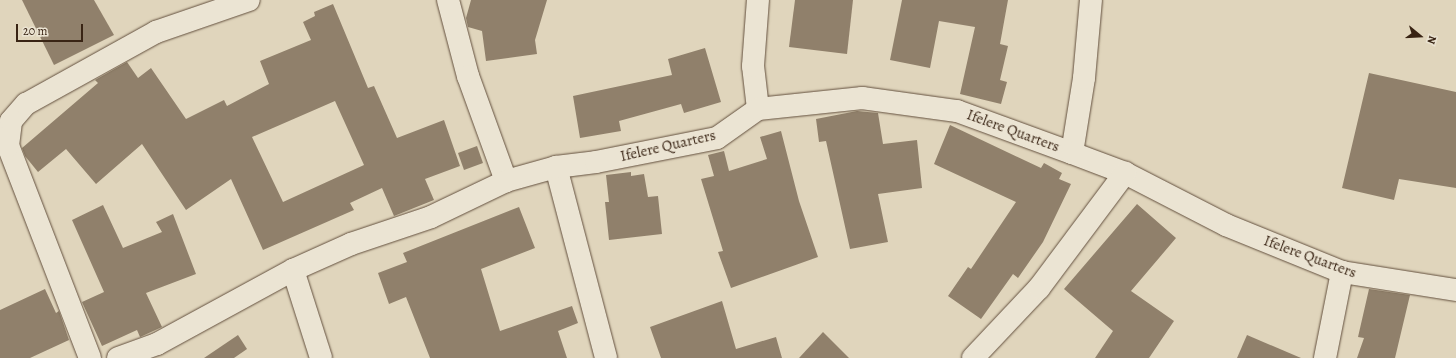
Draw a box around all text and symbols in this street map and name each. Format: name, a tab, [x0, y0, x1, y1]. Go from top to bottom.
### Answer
scale bar	[18, 16, 85, 42]
north arrow	[1400, 16, 1440, 56]
text: 20 m	[23, 23, 47, 39]
text: N	[1424, 34, 1440, 46]
street label: Ifelere Quarters	[964, 106, 1062, 156]
street label: Ifelere Quarters	[619, 126, 717, 166]
street label: Ifelere Quarters	[1261, 232, 1359, 282]

